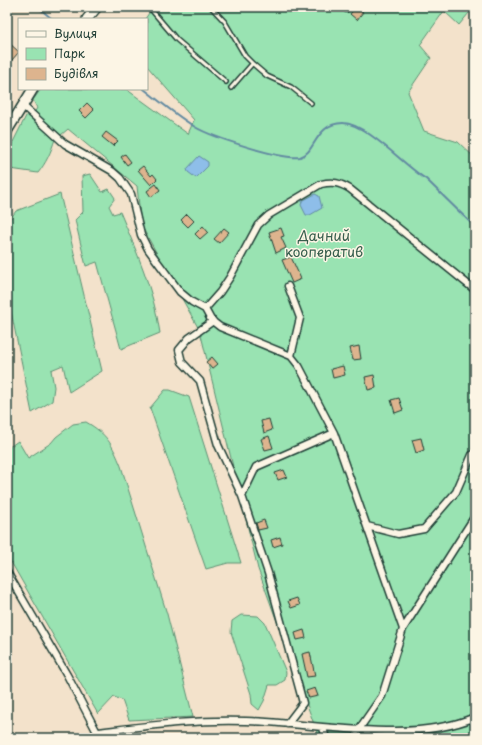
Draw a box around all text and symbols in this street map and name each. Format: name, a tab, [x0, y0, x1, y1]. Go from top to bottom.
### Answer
legend	[18, 18, 148, 90]
text: Вулиця	[54, 24, 97, 42]
text: Парк	[54, 44, 86, 62]
text: Будівля	[54, 64, 99, 82]
park label: Дачний кооператив	[285, 225, 363, 262]

